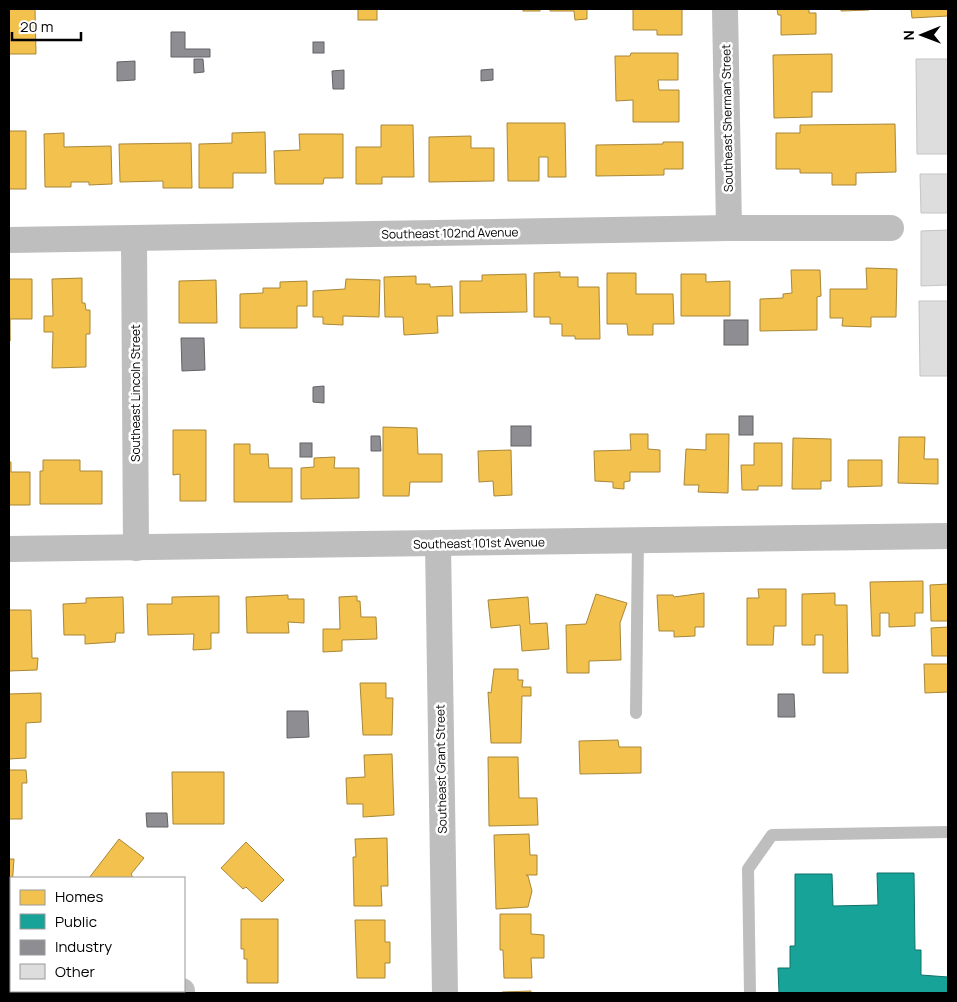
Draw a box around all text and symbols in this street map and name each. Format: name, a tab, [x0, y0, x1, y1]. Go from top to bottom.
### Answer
scale bar	[12, 10, 81, 42]
north arrow	[897, 10, 947, 60]
text: 20 m	[20, 16, 53, 37]
text: N	[899, 30, 918, 40]
street label: Southeast Sherman Street	[717, 44, 737, 192]
street label: Southeast 102nd Avenue	[381, 223, 519, 243]
street label: Southeast Lincoln Street	[127, 324, 144, 462]
street label: Southeast 101st Avenue	[413, 533, 545, 553]
street label: Southeast Grant Street	[431, 704, 451, 834]
legend	[10, 877, 185, 992]
text: Homes	[55, 886, 104, 907]
text: Public	[55, 911, 97, 932]
text: Industry	[55, 936, 112, 957]
text: Other	[55, 961, 96, 982]

